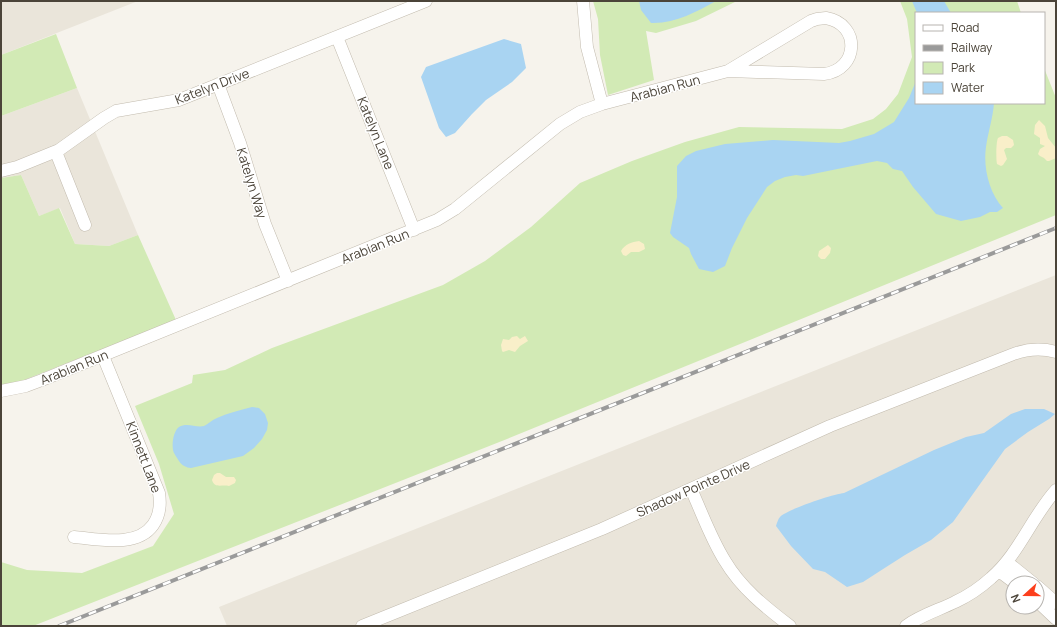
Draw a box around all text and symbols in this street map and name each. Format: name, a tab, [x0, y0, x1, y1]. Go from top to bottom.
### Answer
legend	[915, 12, 1045, 104]
text: Road	[951, 19, 979, 36]
text: Railway	[951, 39, 993, 56]
text: Park	[951, 59, 976, 76]
street label: Katelyn Drive	[172, 63, 252, 108]
street label: Arabian Run	[628, 70, 702, 106]
text: Water	[951, 79, 985, 96]
street label: Katelyn Lane	[353, 94, 399, 172]
street label: Katelyn Way	[233, 145, 271, 221]
street label: Arabian Run	[338, 224, 412, 268]
street label: Arabian Run	[37, 345, 111, 389]
street label: Kinnett Lane	[122, 419, 166, 496]
street label: Shadow Pointe Drive	[633, 455, 753, 521]
north arrow	[1005, 575, 1045, 615]
text: N	[1007, 592, 1024, 605]

